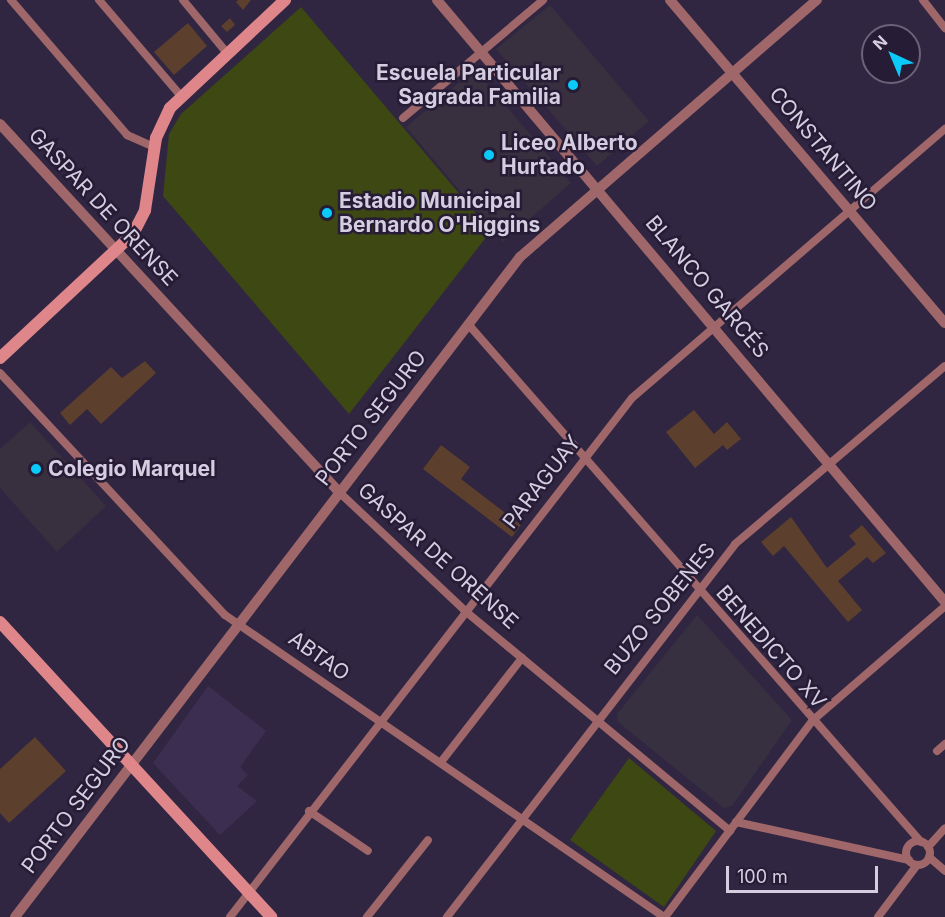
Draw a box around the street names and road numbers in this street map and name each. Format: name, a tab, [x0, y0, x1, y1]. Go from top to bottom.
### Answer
street label: CONSTANTINO	[764, 82, 882, 216]
street label: GASPAR DE ORENSE	[23, 123, 183, 291]
street label: BLANCO GARCÉS	[640, 211, 774, 363]
street label: PORTO SEGURO	[310, 345, 432, 491]
street label: PARAGUAY	[498, 430, 586, 534]
street label: GASPAR DE ORENSE	[353, 477, 523, 635]
street label: BUZO SOBENES	[599, 538, 721, 680]
street label: BENEDICTO XV	[711, 580, 831, 714]
street label: ABTAO	[284, 626, 354, 686]
street label: PORTO SEGURO	[16, 732, 136, 878]

